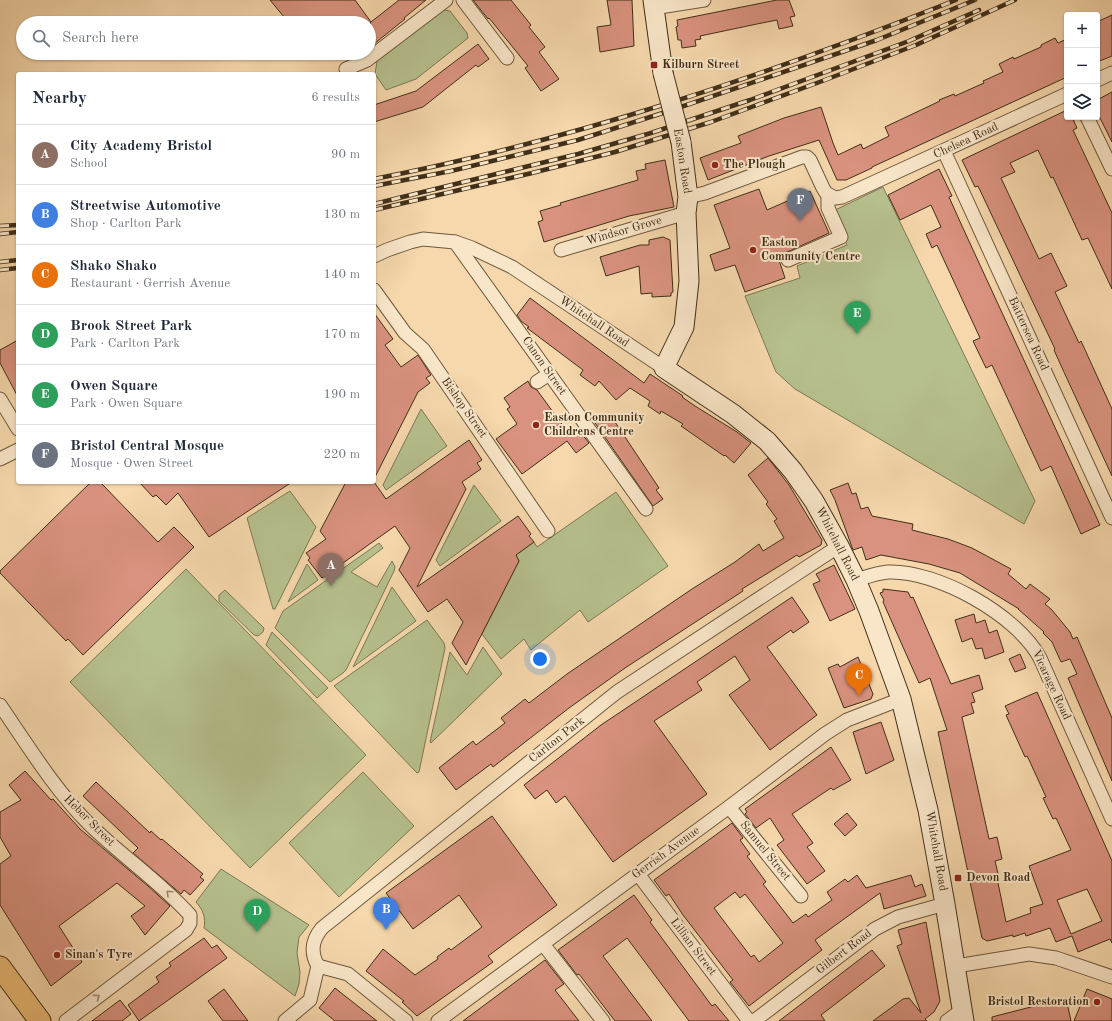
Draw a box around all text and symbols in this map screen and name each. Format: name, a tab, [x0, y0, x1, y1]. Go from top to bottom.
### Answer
map controls	[1064, 12, 1100, 120]
button: +	[1064, 12, 1100, 48]
search box	[16, 16, 376, 60]
icon: search	[30, 27, 52, 49]
text: Search here	[62, 31, 139, 46]
button: −	[1064, 48, 1100, 84]
place label: Kilburn Street	[662, 59, 740, 71]
marker: Kilburn Street	[649, 60, 659, 70]
button: layers	[1064, 84, 1100, 120]
text: Nearby	[32, 90, 87, 107]
text: 6 results	[311, 91, 360, 104]
street label: Chelsea Road	[932, 121, 1000, 161]
street label: Easton Road	[671, 127, 693, 195]
text: City Academy Bristol	[70, 139, 212, 154]
text: A	[40, 148, 50, 161]
text: 90 m	[331, 148, 360, 161]
text: School	[70, 157, 107, 170]
place label: The Plough	[723, 159, 786, 171]
marker: The Plough	[710, 160, 720, 170]
pin: F	[787, 188, 813, 221]
text: Streetwise Automotive	[70, 199, 221, 214]
text: B	[40, 208, 50, 221]
text: 130 m	[323, 208, 360, 221]
street label: Windsor Grove	[585, 214, 664, 248]
text: Shop · Carlton Park	[70, 217, 182, 230]
place label: Easton Community Centre	[761, 237, 861, 263]
marker: Easton Community Centre	[748, 245, 758, 255]
text: Shako Shako	[70, 259, 157, 274]
text: C	[41, 268, 49, 281]
text: 140 m	[323, 268, 360, 281]
text: Restaurant · Gerrish Avenue	[70, 277, 230, 290]
street label: Whitehall Road	[557, 294, 631, 350]
street label: Battersea Road	[1006, 295, 1050, 373]
pin: E	[844, 301, 870, 334]
text: Brook Street Park	[70, 319, 192, 334]
text: D	[40, 328, 50, 341]
text: 170 m	[323, 328, 360, 341]
street label: Canon Street	[520, 335, 568, 397]
text: Park · Carlton Park	[70, 337, 180, 350]
street label: Bishop Street	[439, 376, 489, 440]
text: Owen Square	[70, 379, 158, 394]
text: E	[41, 388, 49, 401]
text: 190 m	[323, 388, 360, 401]
text: Park · Owen Square	[70, 397, 182, 410]
place label: Easton Community Childrens Centre	[544, 412, 645, 438]
marker: Easton Community Childrens Centre	[531, 420, 541, 430]
text: Bristol Central Mosque	[70, 439, 224, 454]
text: F	[41, 448, 49, 461]
text: 220 m	[323, 448, 360, 461]
text: Mosque · Owen Street	[70, 457, 193, 470]
street label: Whitehall Road	[813, 505, 861, 583]
pin: A	[318, 553, 344, 586]
street label: Vicarage Road	[1029, 648, 1073, 722]
your location	[530, 649, 550, 669]
pin: C	[846, 663, 872, 696]
street label: Carlton Park	[527, 715, 587, 765]
street label: Heber Street	[61, 793, 117, 849]
street label: Whitehall Road	[923, 810, 949, 892]
street label: Samuel Street	[737, 819, 793, 883]
street label: Gerrish Avenue	[630, 824, 702, 881]
place label: Devon Road	[966, 872, 1031, 884]
marker: Devon Road	[953, 873, 963, 883]
one-way arrow	[166, 891, 173, 898]
pin: B	[373, 897, 399, 930]
pin: D	[244, 899, 270, 932]
street label: Lillian Street	[668, 916, 718, 978]
street label: Gilbert Road	[814, 927, 874, 977]
place label: Sinan's Tyre	[65, 949, 133, 961]
marker: Sinan's Tyre	[52, 950, 62, 960]
one-way arrow	[93, 995, 100, 1002]
place label: Bristol Restoration	[987, 996, 1089, 1008]
marker: Bristol Restoration	[1092, 997, 1102, 1007]

